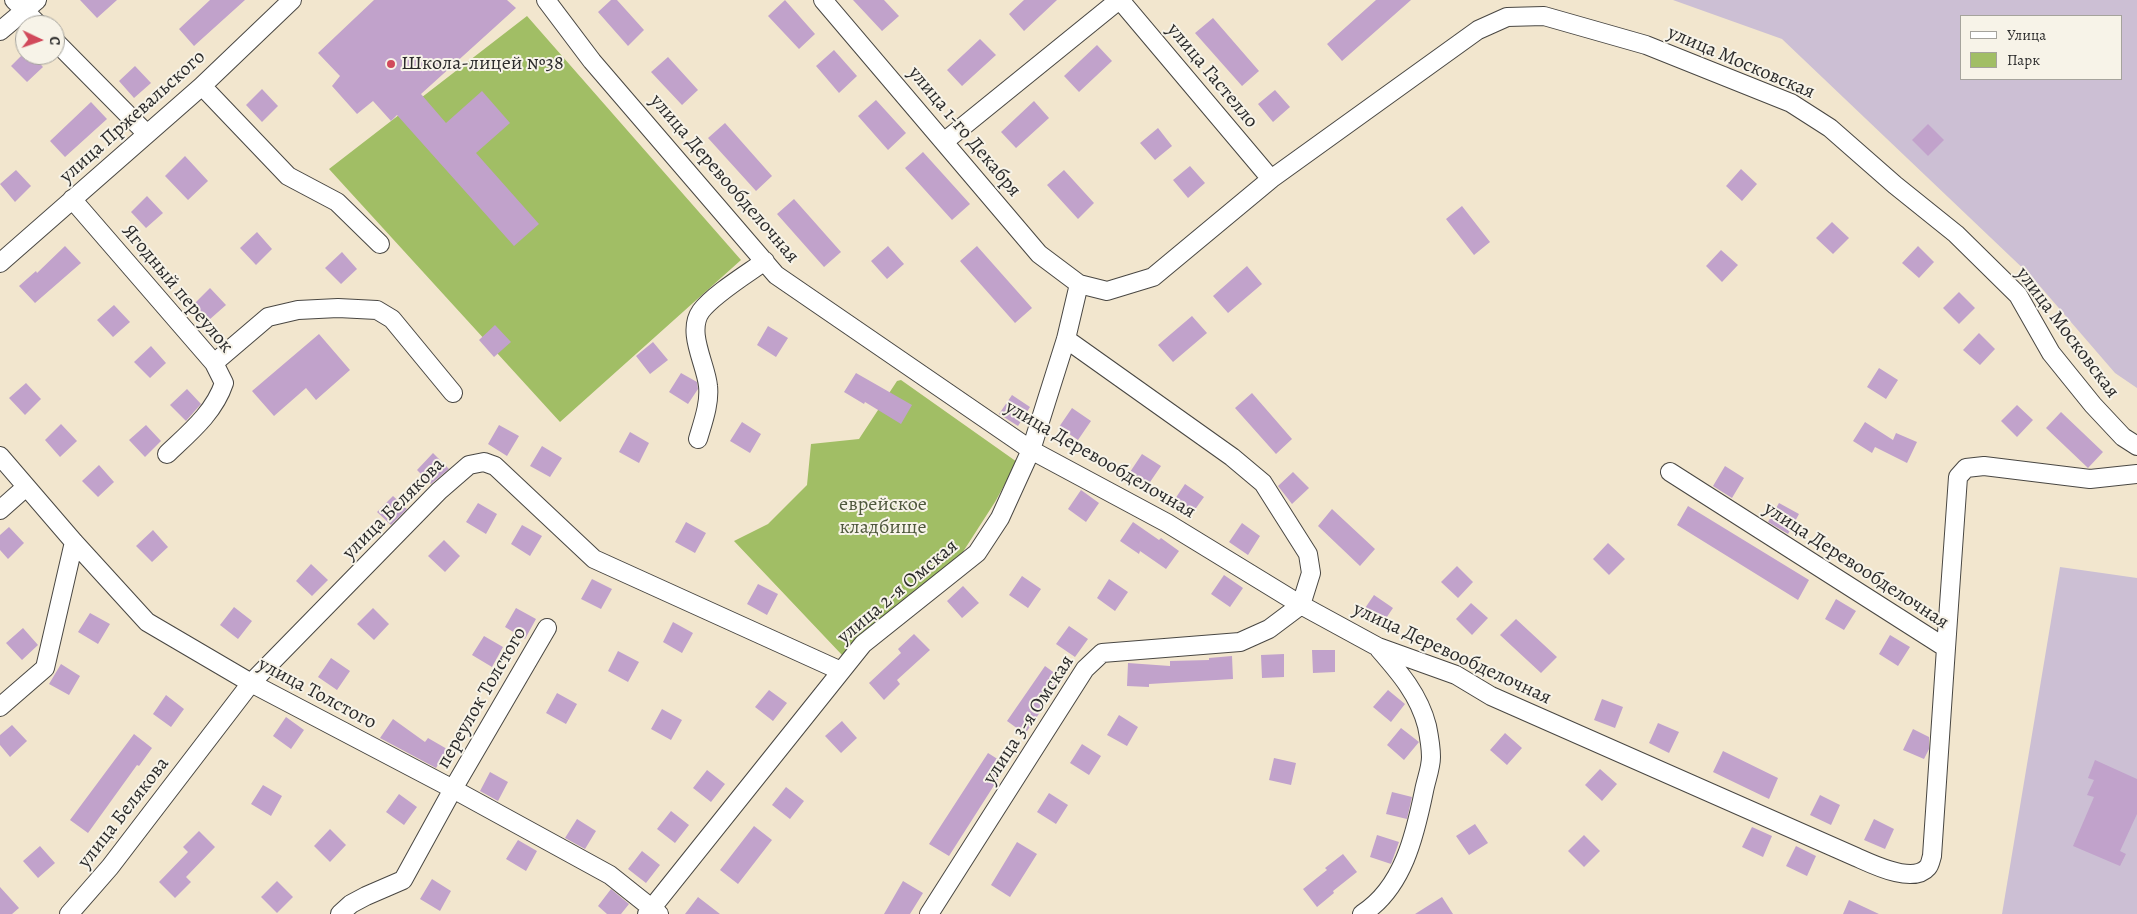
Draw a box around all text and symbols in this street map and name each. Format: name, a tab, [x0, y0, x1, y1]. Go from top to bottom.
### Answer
north arrow	[15, 15, 65, 65]
legend	[1960, 15, 2122, 80]
street label: улица Гастелло	[1161, 19, 1263, 133]
street label: улица Московская	[1664, 21, 1818, 105]
text: Улица	[2007, 25, 2046, 45]
text: С	[45, 36, 64, 46]
street label: улица Пржевальского	[55, 45, 211, 189]
text: Парк	[2007, 50, 2040, 70]
place label: Школа-лицей №38	[401, 52, 564, 76]
marker: Школа-лицей №38	[385, 58, 397, 70]
street label: улица 1-го Декабря	[902, 62, 1026, 202]
street label: улица Деревообделочная	[644, 90, 804, 268]
street label: Ягодный переулок	[116, 220, 238, 358]
street label: улица Московская	[2010, 263, 2124, 403]
street label: улица Деревообделочная	[1001, 396, 1199, 524]
street label: улица Белякова	[338, 453, 450, 565]
park label: еврейское кладбище	[839, 493, 927, 540]
street label: улица Деревообделочная	[1759, 497, 1953, 635]
street label: улица 2-я Омская	[833, 535, 963, 649]
street label: улица Деревообделочная	[1349, 598, 1555, 710]
street label: переулок Толстого	[432, 623, 532, 773]
street label: улица 3-я Омская	[978, 651, 1080, 789]
street label: улица Толстого	[254, 653, 380, 735]
street label: улица Белякова	[73, 753, 175, 873]

